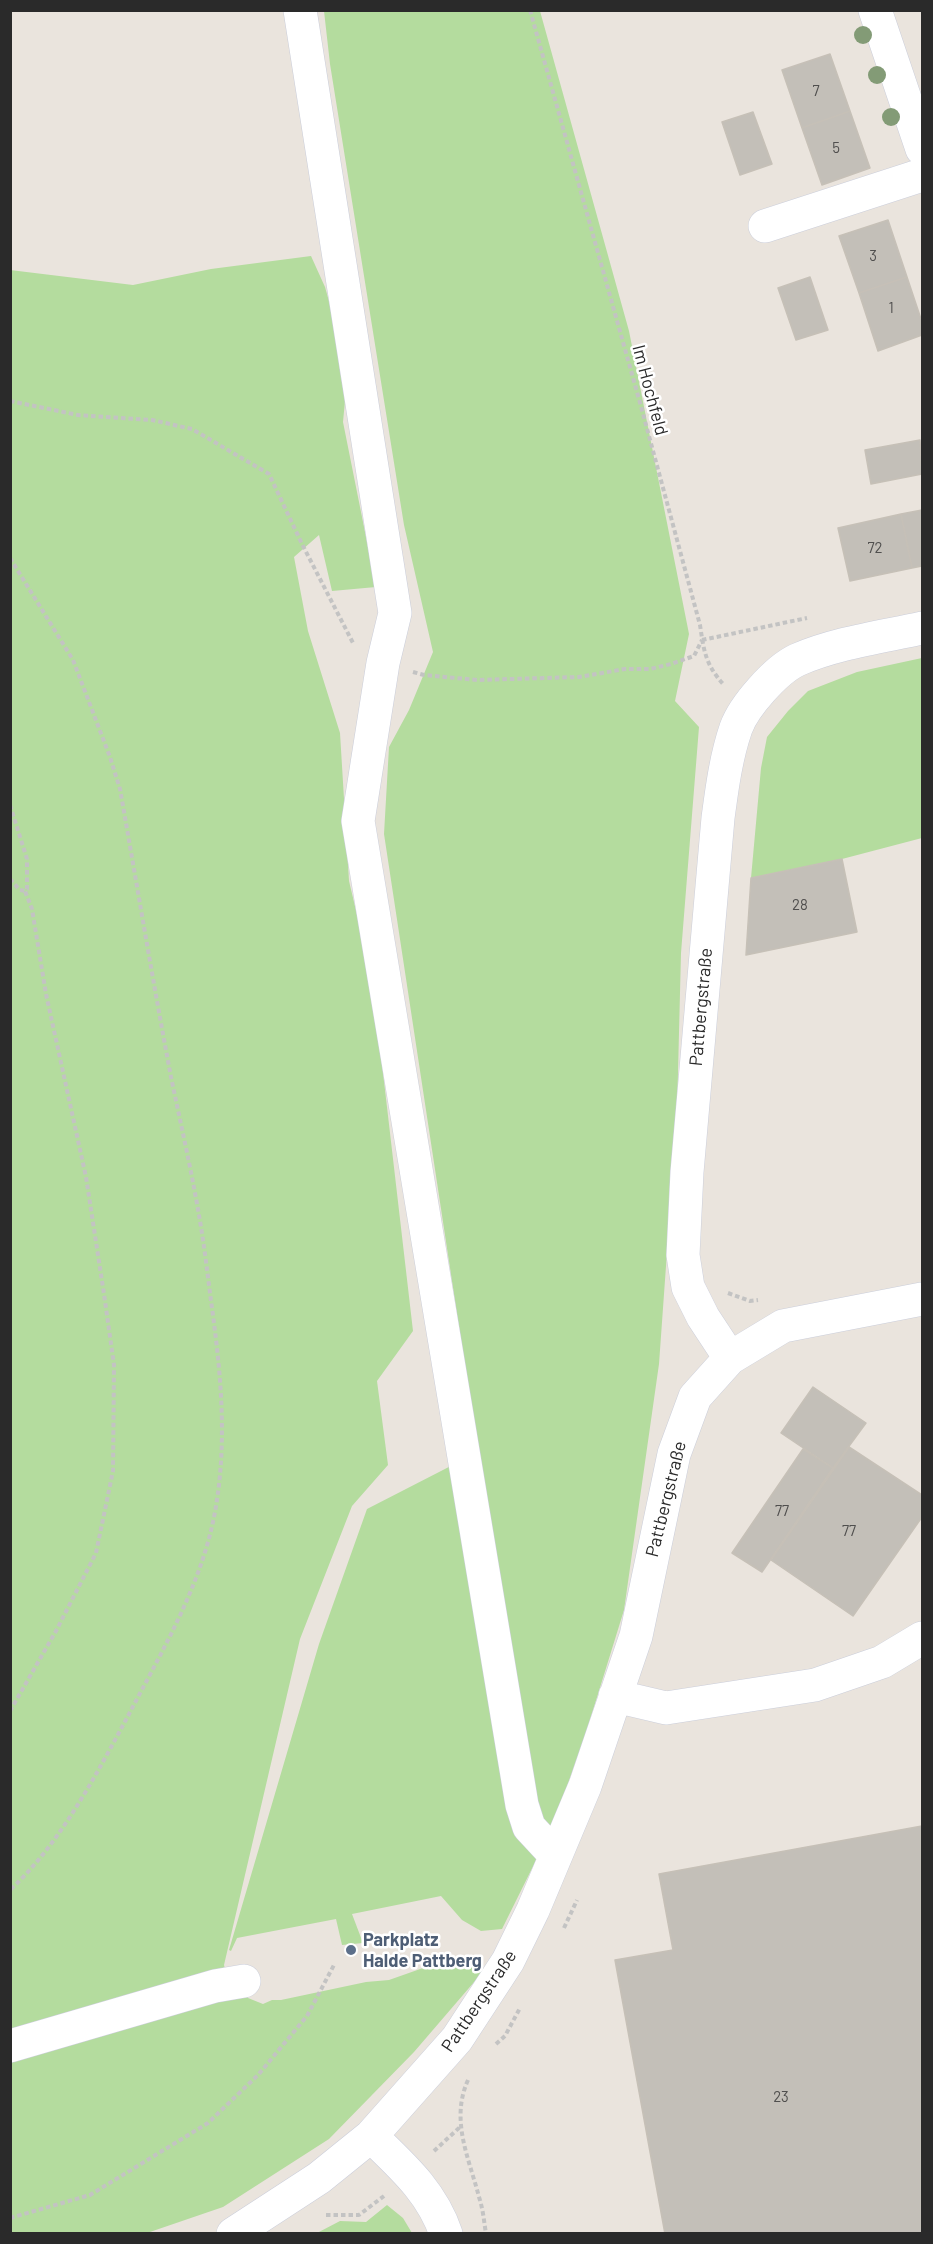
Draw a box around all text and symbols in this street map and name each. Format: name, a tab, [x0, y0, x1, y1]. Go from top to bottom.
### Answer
house number: 7	[812, 82, 820, 100]
house number: 5	[832, 139, 840, 157]
house number: 3	[869, 247, 877, 265]
house number: 1	[888, 299, 894, 317]
street label: Im Hochfeld	[628, 342, 672, 438]
house number: 72	[867, 539, 883, 557]
house number: 28	[792, 896, 808, 914]
street label: Pattbergstraße	[685, 947, 717, 1067]
street label: Pattbergstraße	[641, 1439, 691, 1559]
house number: 77	[775, 1502, 789, 1520]
house number: 77	[842, 1522, 856, 1540]
place label: Parkplatz Halde Pattberg	[363, 1929, 482, 1972]
marker: Parkplatz Halde Pattberg	[344, 1943, 358, 1957]
street label: Pattbergstraße	[437, 1946, 521, 2056]
house number: 23	[773, 2088, 789, 2106]

